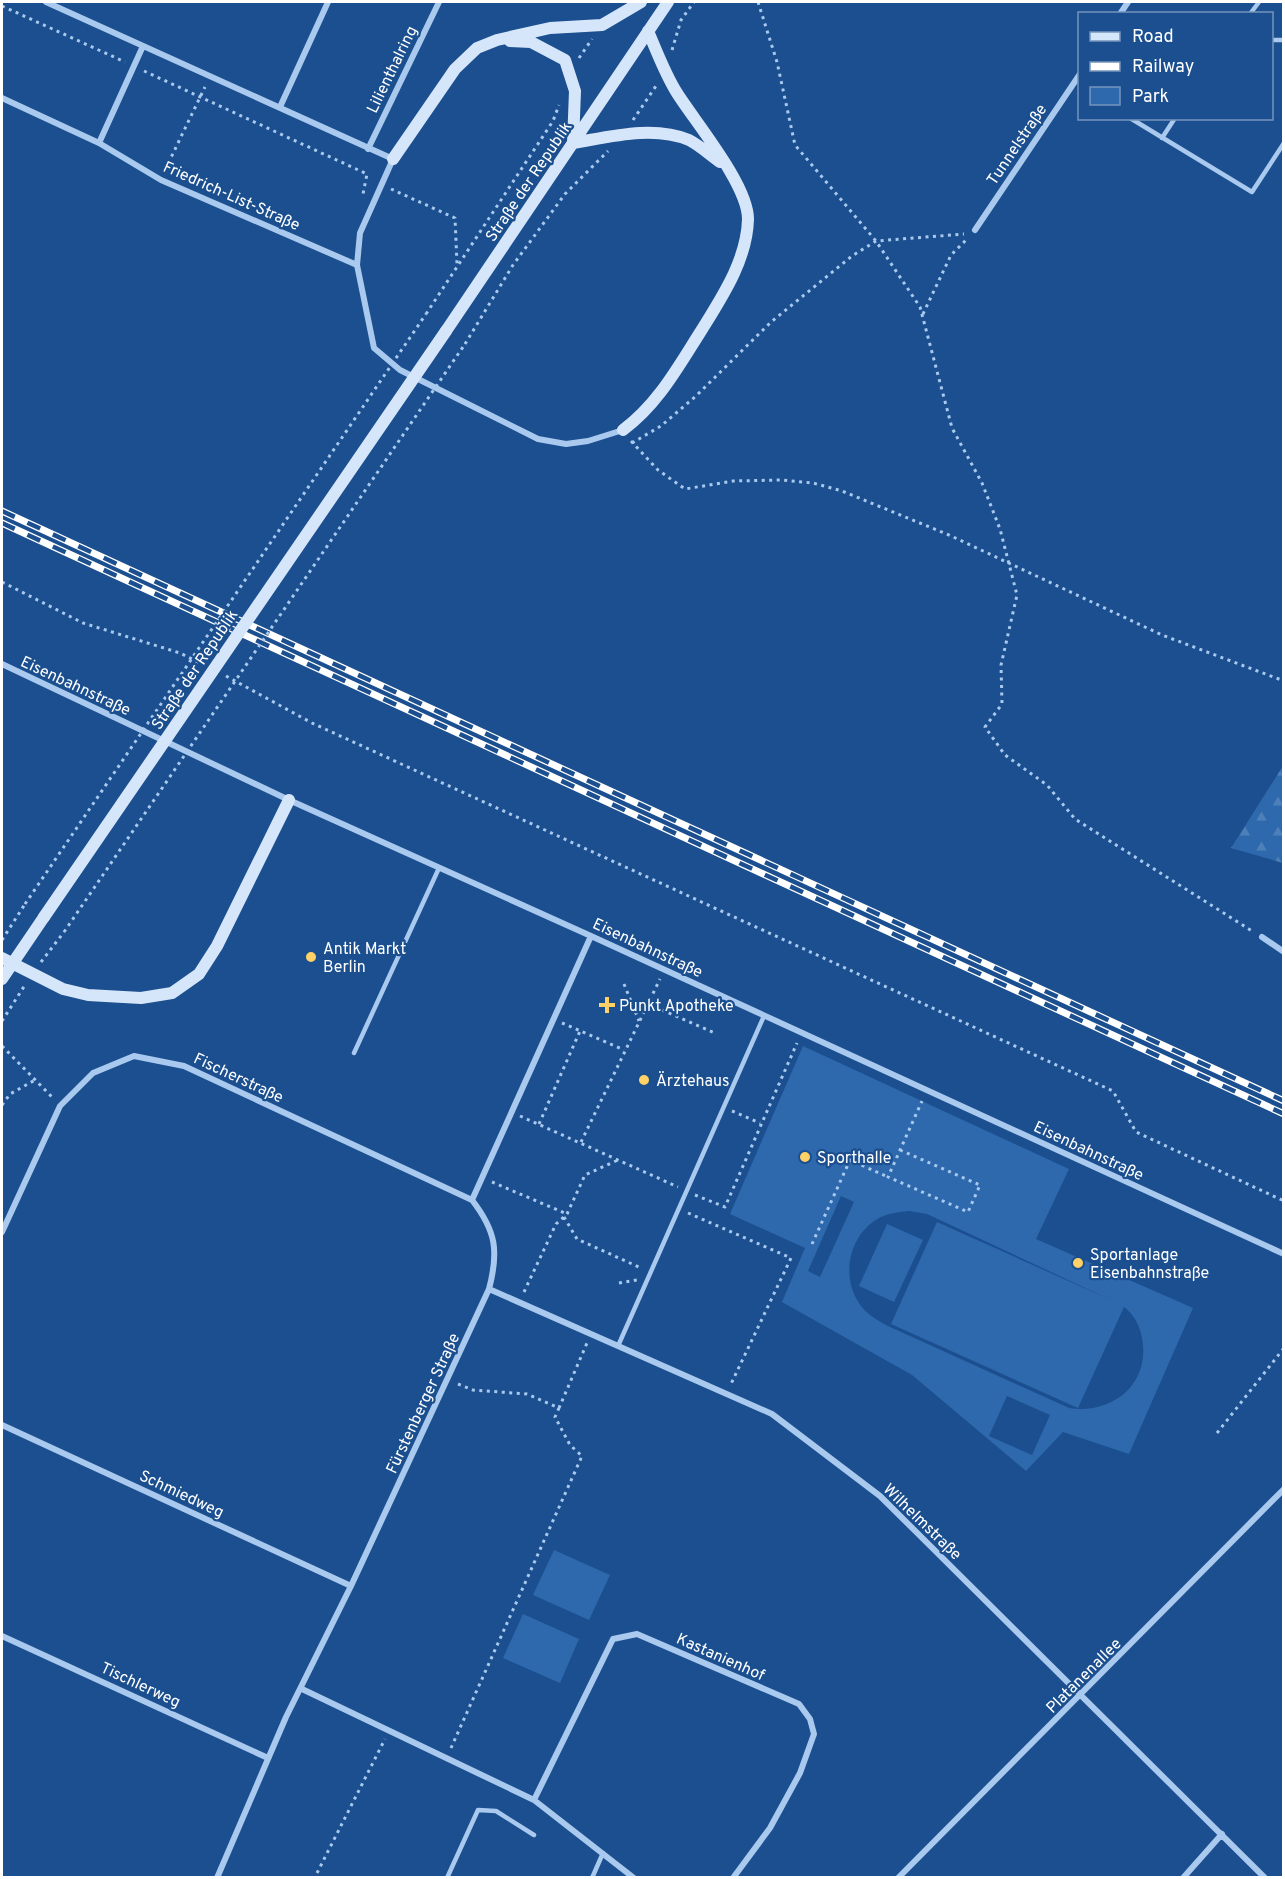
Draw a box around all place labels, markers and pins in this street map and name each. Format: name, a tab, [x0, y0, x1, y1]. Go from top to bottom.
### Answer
place label: Antik Markt Berlin	[323, 940, 406, 978]
marker: Antik Markt Berlin	[304, 950, 318, 964]
place label: Punkt Apotheke	[619, 997, 734, 1017]
marker: Punkt Apotheke	[600, 998, 614, 1012]
place label: Ärztehaus	[656, 1071, 730, 1092]
marker: Ärztehaus	[637, 1073, 651, 1087]
place label: Sporthalle	[817, 1149, 891, 1169]
marker: Sporthalle	[798, 1150, 812, 1164]
place label: Sportanlage Eisenbahnstraße	[1090, 1246, 1209, 1284]
marker: Sportanlage Eisenbahnstraße	[1071, 1256, 1085, 1270]

